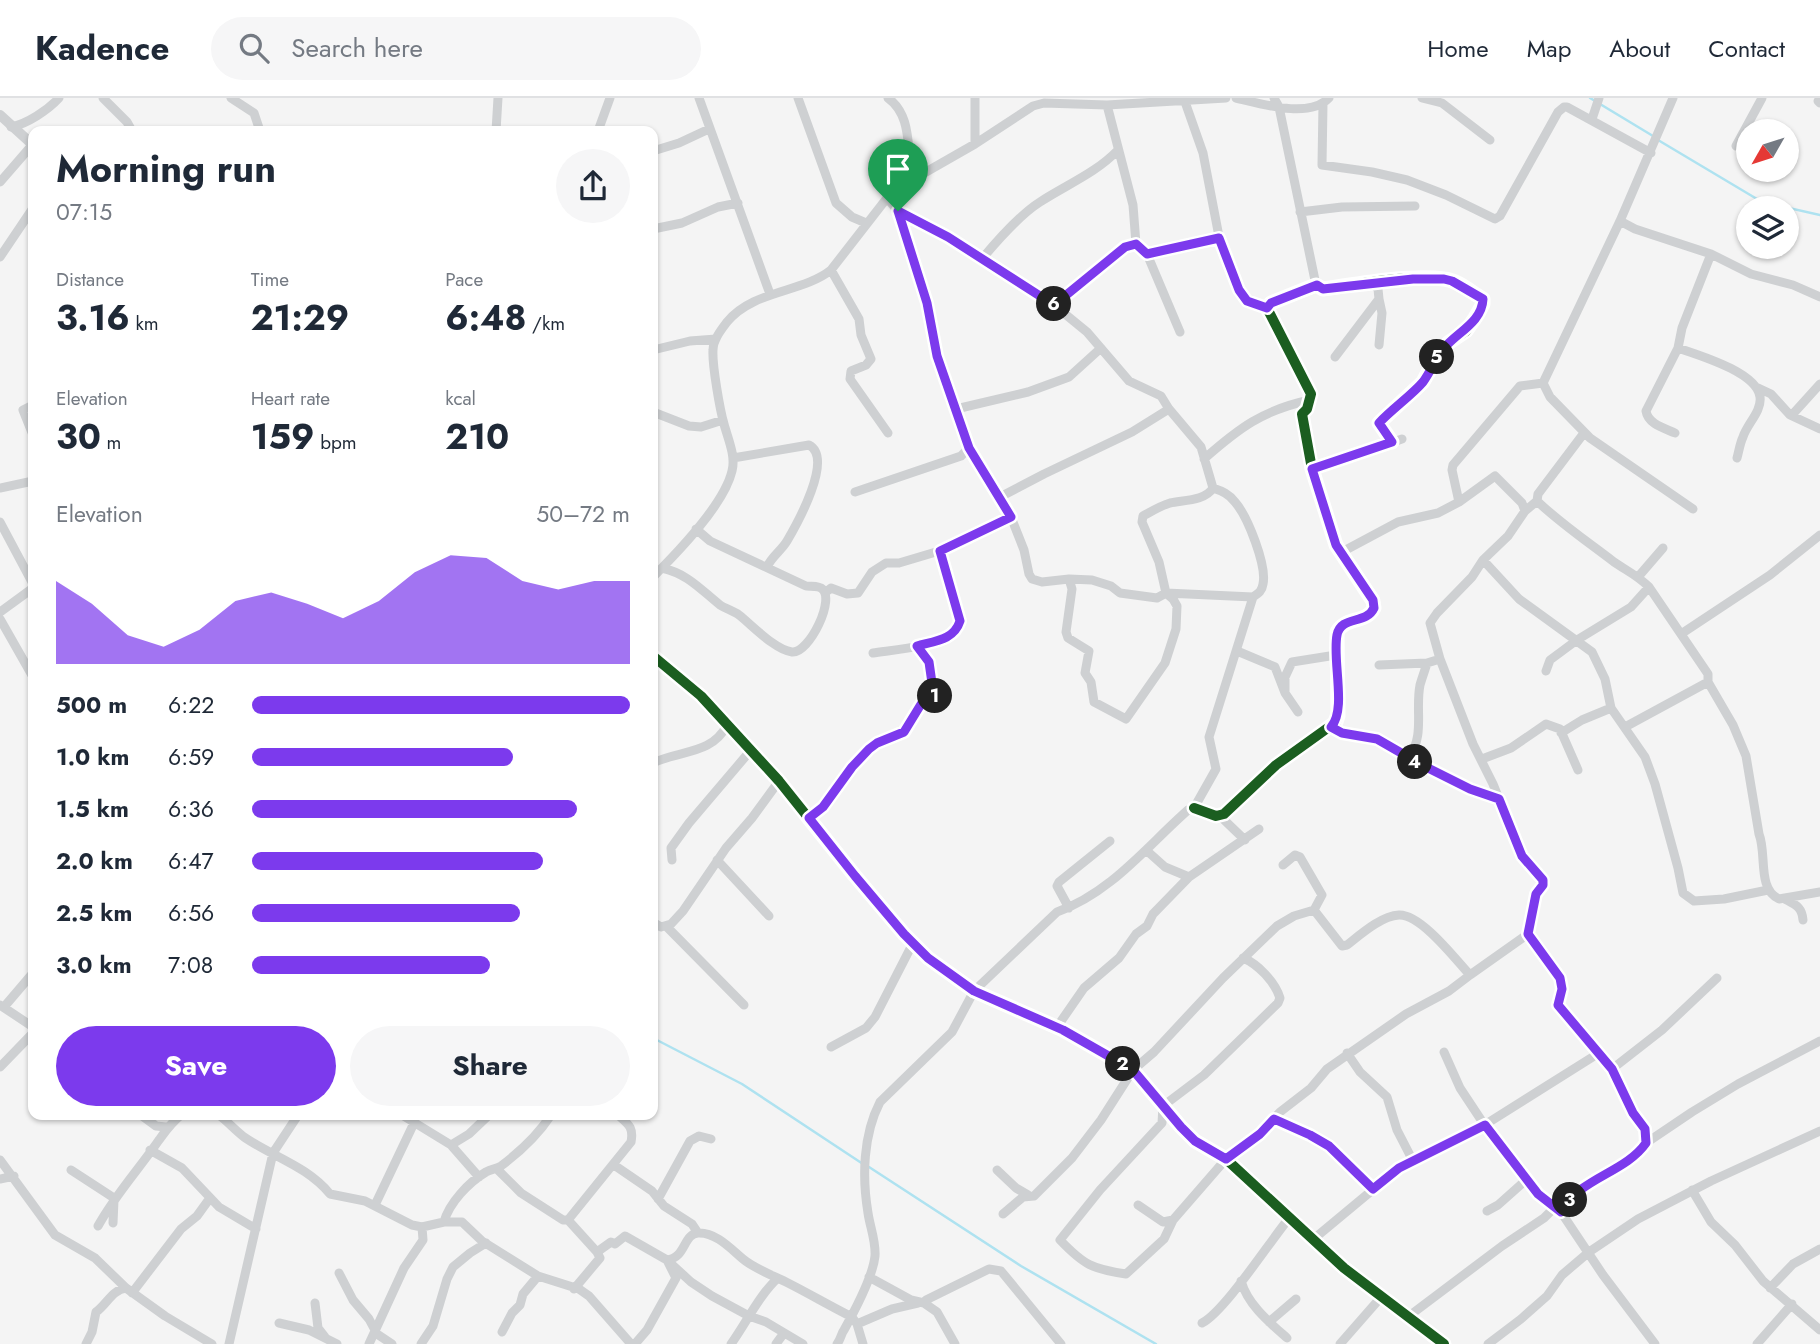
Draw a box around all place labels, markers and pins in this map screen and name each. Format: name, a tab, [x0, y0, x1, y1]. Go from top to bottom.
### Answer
pin	[868, 139, 928, 211]
pin: 6	[1036, 286, 1072, 322]
pin: 5	[1420, 340, 1454, 374]
pin: 1	[918, 678, 953, 714]
pin: 4	[1398, 744, 1432, 780]
pin: 2	[1106, 1046, 1140, 1082]
pin: 3	[1552, 1182, 1588, 1218]

